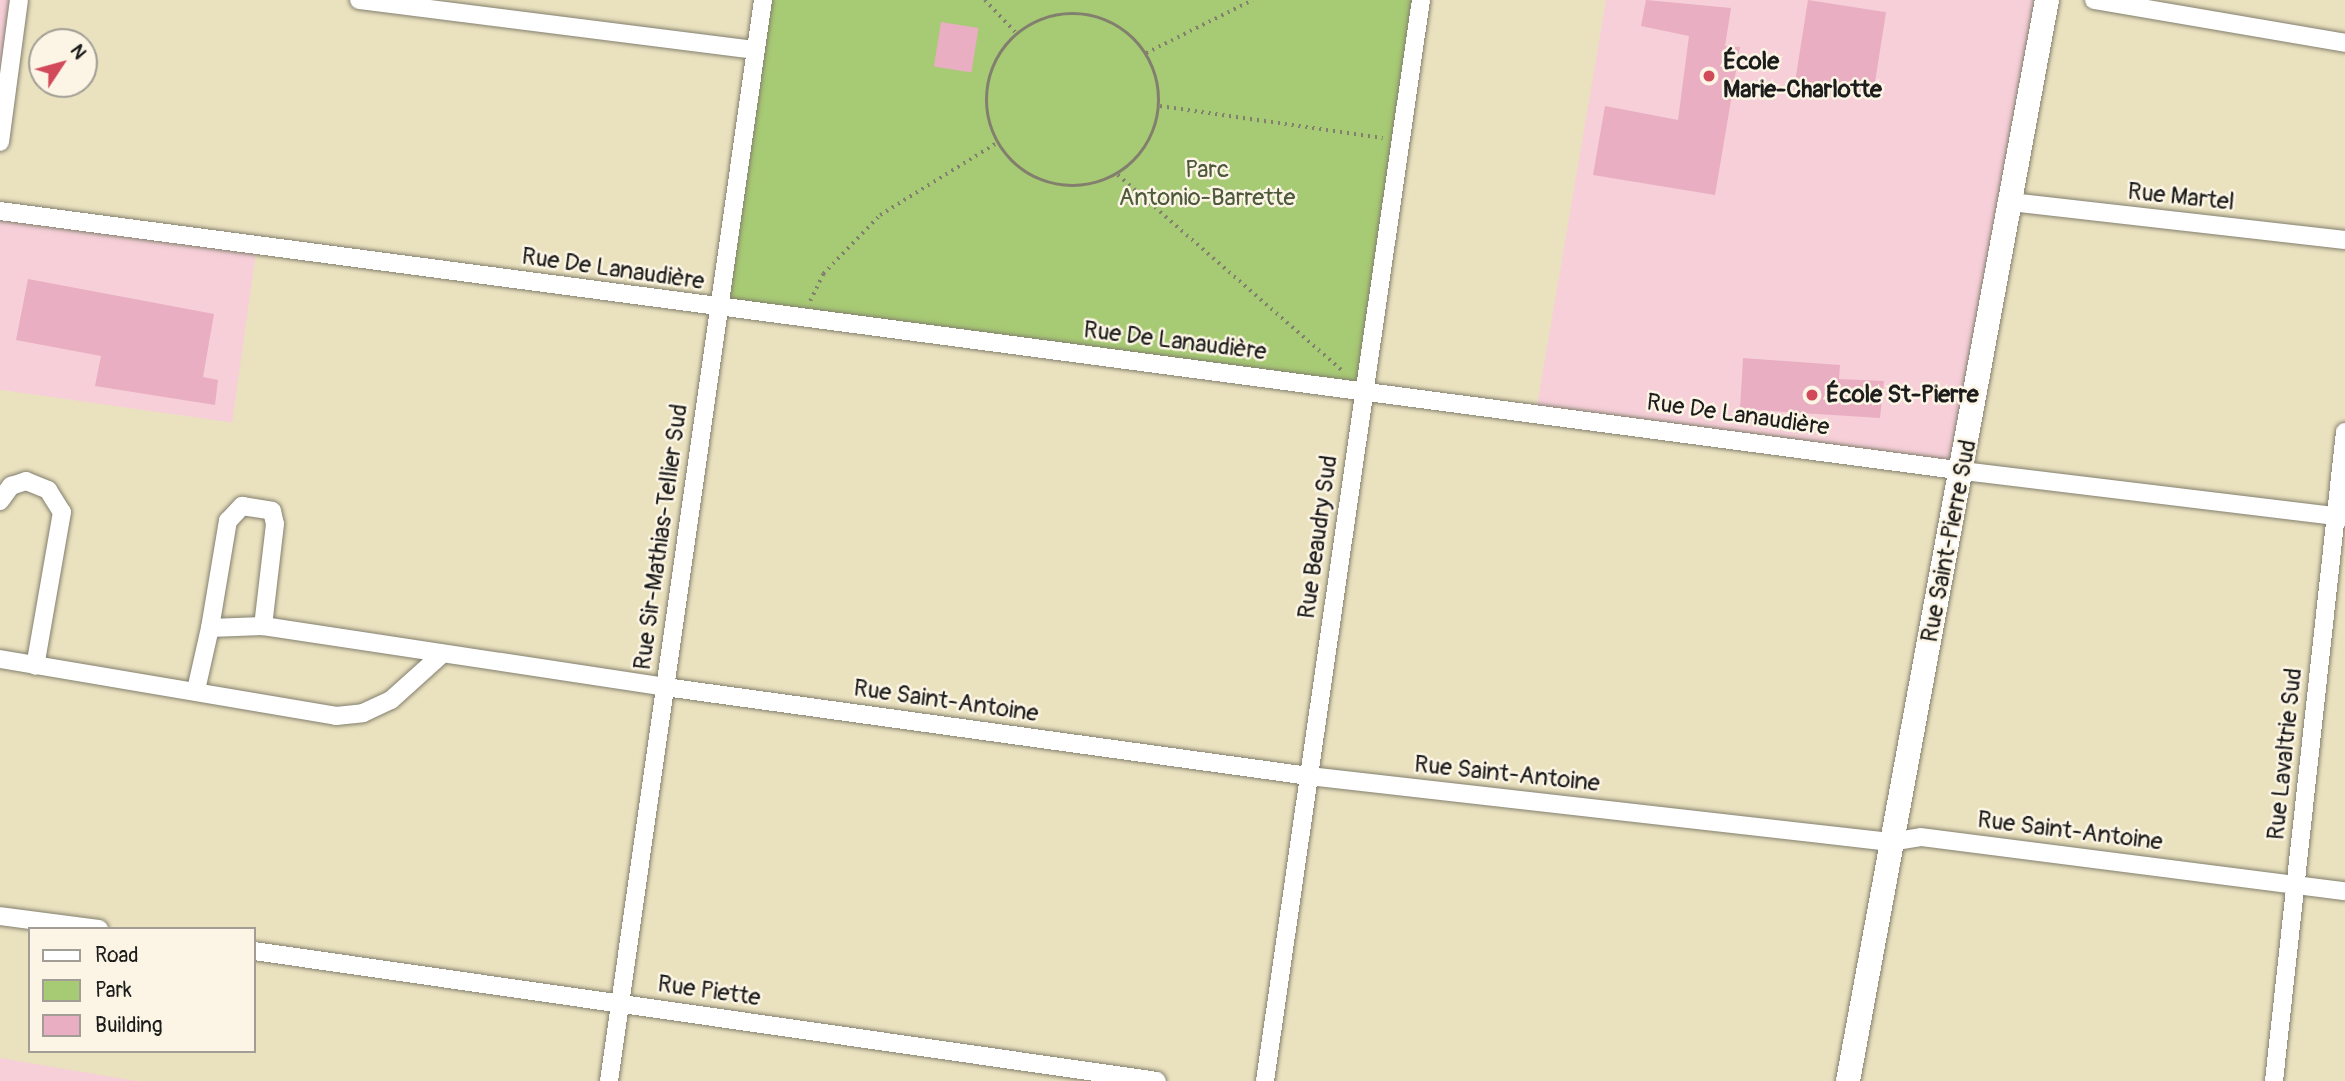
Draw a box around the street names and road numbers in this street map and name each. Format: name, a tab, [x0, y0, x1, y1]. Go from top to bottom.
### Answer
street label: Rue Martel	[2126, 177, 2236, 217]
street label: Rue De Lanaudière	[520, 242, 706, 296]
street label: Rue De Lanaudière	[1082, 315, 1268, 367]
street label: Rue De Lanaudière	[1645, 388, 1831, 442]
street label: Rue Sir-Mathias-Tellier Sud	[628, 402, 694, 672]
street label: Rue Saint-Pierre Sud	[1915, 437, 1983, 645]
street label: Rue Beaudry Sud	[1292, 453, 1344, 621]
street label: Rue Lavaltrie Sud	[2262, 667, 2308, 841]
street label: Rue Saint-Antoine	[852, 674, 1040, 728]
street label: Rue Saint-Antoine	[1413, 750, 1601, 798]
street label: Rue Saint-Antoine	[1976, 805, 2164, 857]
street label: Rue Piette	[656, 970, 762, 1012]

